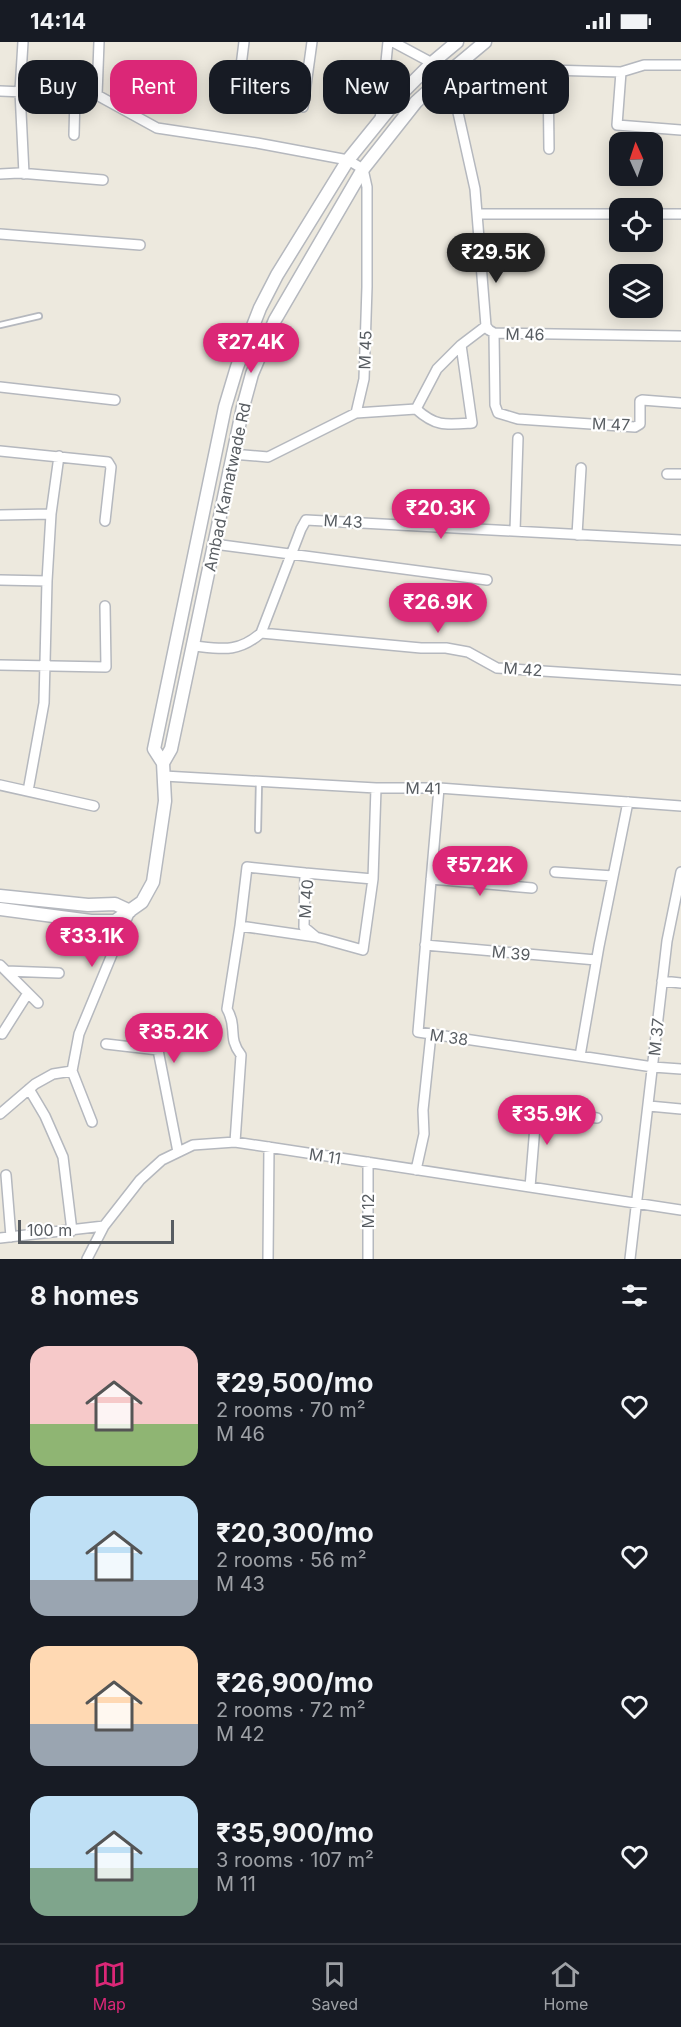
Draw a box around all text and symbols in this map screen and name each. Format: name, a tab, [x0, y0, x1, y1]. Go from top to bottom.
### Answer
text: 14:14	[30, 8, 86, 34]
chip: Buy	[18, 60, 98, 114]
chip: Rent	[110, 60, 197, 114]
chip: Filters	[209, 60, 311, 114]
chip: New	[323, 60, 410, 114]
chip: Apartment	[422, 60, 569, 114]
north arrow	[609, 132, 663, 186]
map controls	[609, 132, 663, 318]
button: locate	[609, 198, 663, 252]
pin: ₹29.5K	[447, 233, 545, 284]
text: ₹29.5K	[461, 240, 531, 264]
button: layers	[609, 264, 663, 318]
pin: ₹27.4K	[202, 323, 300, 374]
street label: M 46	[505, 324, 545, 344]
text: ₹27.4K	[217, 330, 285, 354]
street label: M 45	[354, 330, 376, 370]
street label: Ambad Kamatwade Rd	[199, 401, 255, 573]
street label: M 47	[591, 413, 631, 435]
pin: ₹20.3K	[392, 489, 490, 540]
text: ₹20.3K	[406, 496, 476, 520]
street label: M 43	[323, 510, 363, 532]
pin: ₹26.9K	[389, 583, 487, 634]
text: ₹26.9K	[403, 590, 473, 614]
street label: M 42	[503, 658, 543, 680]
street label: M 41	[405, 778, 441, 798]
pin: ₹57.2K	[431, 846, 529, 897]
text: ₹57.2K	[446, 853, 514, 877]
street label: M 40	[295, 879, 317, 919]
pin: ₹33.1K	[43, 917, 141, 968]
text: ₹33.1K	[60, 924, 124, 948]
street label: M 39	[491, 941, 531, 965]
pin: ₹35.2K	[125, 1013, 223, 1064]
street label: M 37	[644, 1017, 668, 1057]
text: ₹35.2K	[139, 1020, 209, 1044]
street label: M 38	[428, 1024, 470, 1050]
pin: ₹35.9K	[498, 1095, 596, 1146]
text: ₹35.9K	[512, 1102, 582, 1126]
street label: M 11	[308, 1144, 342, 1168]
street label: M 12	[358, 1193, 378, 1229]
scale bar	[18, 1217, 174, 1244]
text: 100 m	[27, 1220, 72, 1240]
icon: filters	[618, 1279, 651, 1312]
text: 8 homes	[30, 1280, 139, 1311]
text: ₹29,500/mo	[216, 1367, 373, 1398]
icon: home	[78, 1370, 150, 1442]
icon: heart	[618, 1390, 651, 1423]
text: 2 rooms · 70 m²	[216, 1398, 366, 1422]
text: M 46	[216, 1422, 265, 1446]
text: ₹20,300/mo	[216, 1517, 374, 1548]
icon: home	[78, 1520, 150, 1592]
icon: heart	[618, 1540, 651, 1573]
text: 2 rooms · 56 m²	[216, 1548, 367, 1572]
text: M 43	[216, 1572, 265, 1596]
text: ₹26,900/mo	[216, 1667, 373, 1698]
icon: home	[78, 1670, 150, 1742]
icon: heart	[618, 1690, 651, 1723]
text: 2 rooms · 72 m²	[216, 1698, 366, 1722]
text: M 42	[216, 1722, 265, 1746]
text: ₹35,900/mo	[216, 1817, 374, 1848]
icon: home	[78, 1820, 150, 1892]
icon: heart	[618, 1840, 651, 1873]
text: 3 rooms · 107 m²	[216, 1848, 374, 1872]
text: M 11	[216, 1872, 256, 1896]
tab: Map	[93, 1958, 126, 2014]
tab: Saved	[311, 1958, 358, 2014]
tab: Home	[543, 1958, 588, 2014]

